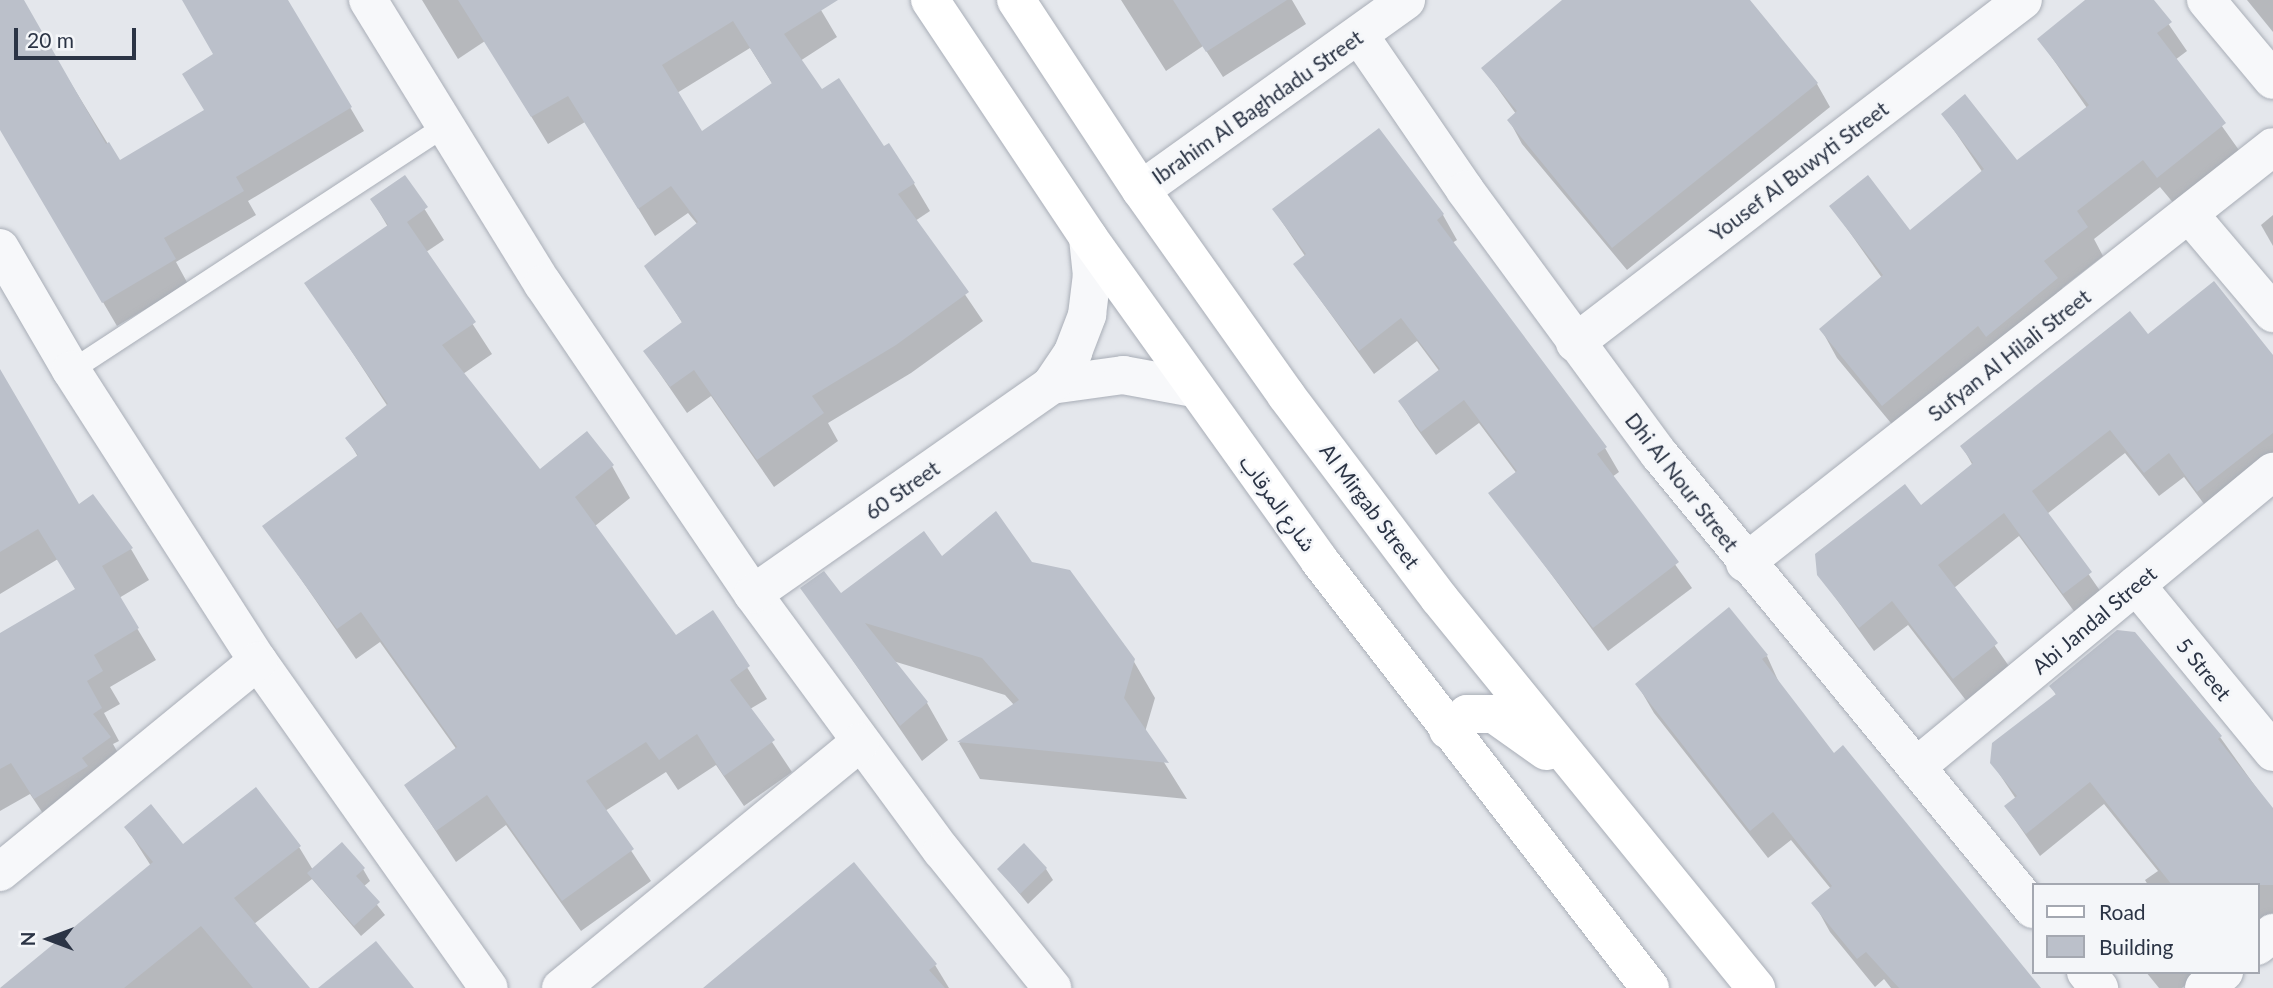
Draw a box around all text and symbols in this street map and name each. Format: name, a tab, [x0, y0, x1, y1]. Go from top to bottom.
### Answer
scale bar	[18, 14, 140, 58]
street label: Ibrahim Al Baghdadu Street	[1147, 24, 1367, 190]
text: 20 m	[27, 27, 74, 52]
street label: Yousef Al Buwyti Street	[1704, 95, 1894, 247]
street label: Sufyan Al Hilali Street	[1922, 284, 2096, 426]
street label: Dhi Al Nour Street	[1620, 407, 1744, 557]
street label: Al Mirgab Street	[1315, 438, 1425, 574]
street label: شارع المرقاب	[1235, 450, 1321, 556]
street label: 60 Street	[860, 455, 944, 525]
street label: Abi Jandal Street	[2027, 561, 2161, 679]
street label: 5 Street	[2171, 633, 2237, 705]
legend	[2032, 883, 2259, 974]
text: Road	[2099, 899, 2146, 924]
north arrow	[14, 904, 84, 974]
text: N	[16, 932, 39, 946]
text: Building	[2099, 934, 2174, 959]

